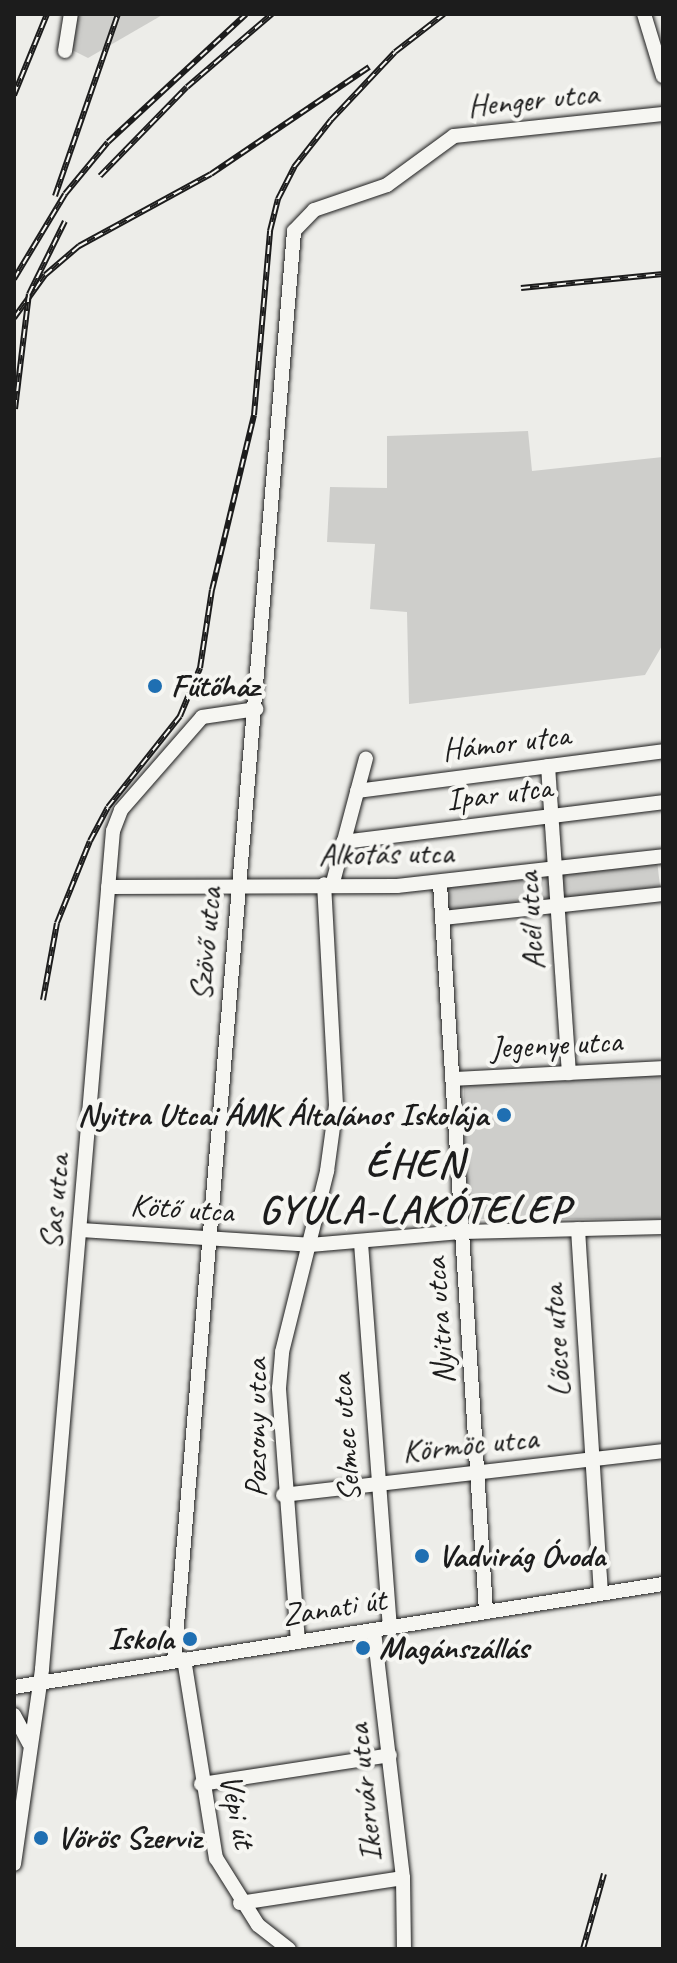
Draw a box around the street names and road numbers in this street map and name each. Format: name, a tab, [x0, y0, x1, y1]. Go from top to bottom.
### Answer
street label: Henger utca	[466, 74, 600, 126]
street label: Hámor utca	[440, 716, 572, 770]
street label: Ipar utca	[445, 769, 553, 819]
street label: Alkotás utca	[319, 834, 453, 874]
street label: Acél utca	[508, 871, 554, 971]
street label: Szövő utca	[182, 886, 230, 1002]
street label: Jegenye utca	[489, 1022, 623, 1068]
street label: Sas utca	[32, 1153, 78, 1251]
street label: Kötő utca	[129, 1186, 235, 1232]
street label: Nyitra utca	[416, 1257, 464, 1385]
street label: Lőcse utca	[534, 1284, 580, 1398]
street label: Pozsony utca	[237, 1359, 275, 1497]
street label: Selmec utca	[322, 1373, 370, 1503]
street label: Körmöc utca	[401, 1419, 539, 1471]
street label: Zanati út	[280, 1581, 388, 1635]
street label: Ikervár utca	[339, 1723, 391, 1863]
street label: Vépi út	[210, 1771, 264, 1851]

